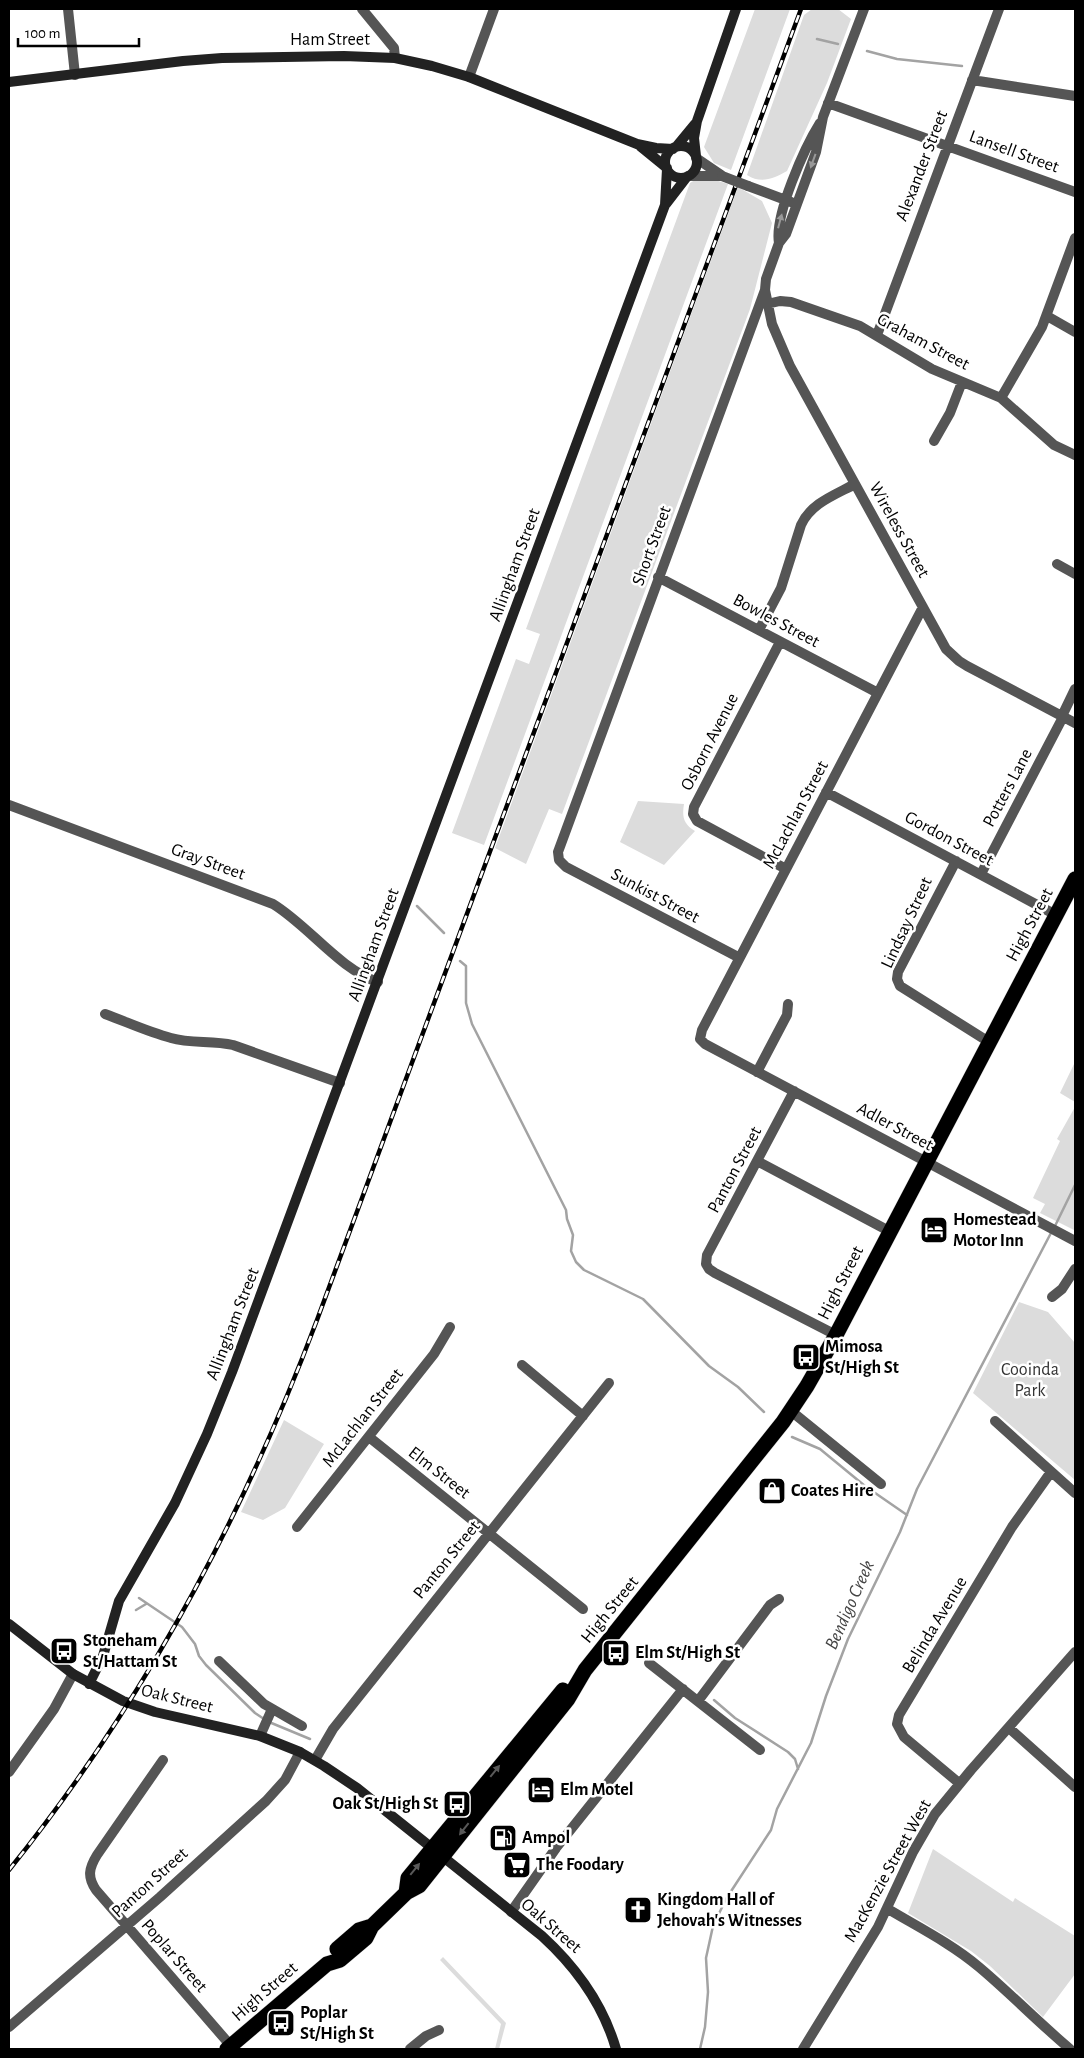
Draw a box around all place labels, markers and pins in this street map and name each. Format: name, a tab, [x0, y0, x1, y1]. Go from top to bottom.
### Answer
place label: Homestead Motor Inn	[953, 1211, 1037, 1250]
hotel icon: Homestead Motor Inn	[919, 1215, 949, 1245]
place label: Mimosa St/High St	[825, 1338, 899, 1377]
bus stop icon: Mimosa St/High St	[791, 1342, 821, 1372]
shop icon: Coates Hire	[757, 1476, 787, 1506]
place label: Coates Hire	[791, 1482, 874, 1500]
place label: Stoneham St/Hattam St	[83, 1632, 177, 1671]
bus stop icon: Stoneham St/Hattam St	[49, 1636, 79, 1666]
bus stop icon: Elm St/High St	[601, 1638, 631, 1668]
place label: Elm St/High St	[635, 1644, 740, 1662]
hotel icon: Elm Motel	[526, 1775, 556, 1805]
place label: Elm Motel	[560, 1781, 633, 1799]
bus stop icon: Oak St/High St	[442, 1789, 472, 1819]
place label: Oak St/High St	[332, 1795, 438, 1813]
fuel station icon: Ampol	[488, 1823, 518, 1853]
place label: Ampol	[522, 1829, 570, 1847]
supermarket icon: The Foodary	[502, 1850, 532, 1880]
place label: The Foodary	[536, 1856, 625, 1874]
place label: Kingdom Hall of Jehovah's Witnesses	[657, 1891, 802, 1930]
church icon: Kingdom Hall of Jehovah's Witnesses	[623, 1895, 653, 1925]
place label: Poplar St/High St	[300, 2004, 374, 2043]
bus stop icon: Poplar St/High St	[266, 2008, 296, 2038]

